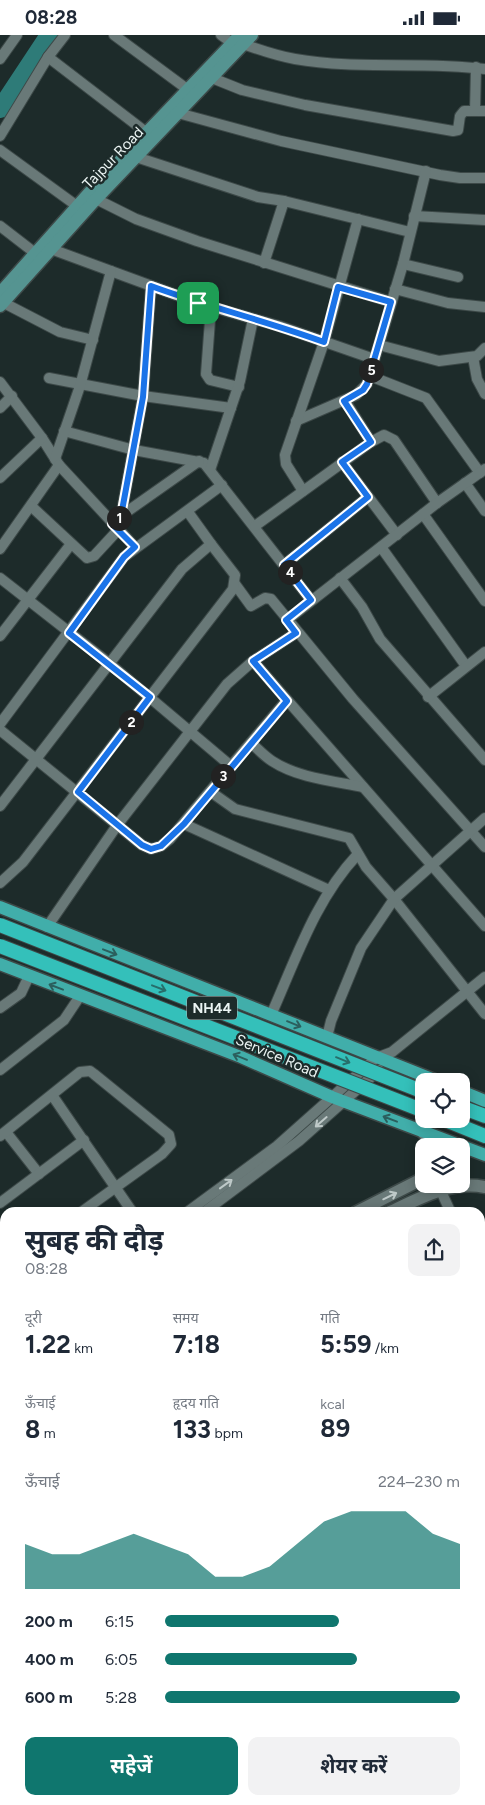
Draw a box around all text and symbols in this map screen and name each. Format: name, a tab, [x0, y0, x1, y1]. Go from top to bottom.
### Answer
text: 08:28	[25, 6, 77, 29]
street label: Tajpur Road	[79, 123, 147, 193]
pin	[177, 282, 219, 324]
icon: arrive	[184, 289, 212, 317]
pin: 5	[358, 357, 384, 383]
text: 5	[367, 362, 376, 379]
pin: 1	[106, 505, 132, 531]
text: 1	[117, 510, 122, 527]
pin: 4	[278, 559, 302, 585]
text: 4	[286, 564, 295, 581]
pin: 2	[118, 709, 144, 735]
text: 2	[127, 714, 136, 731]
pin: 3	[210, 763, 236, 789]
text: 3	[220, 768, 227, 785]
one-way arrow	[102, 948, 117, 957]
one-way arrow	[49, 981, 64, 991]
one-way arrow	[151, 984, 166, 993]
road number: NH44	[187, 996, 237, 1019]
one-way arrow	[286, 1020, 301, 1029]
street label: Service Road	[233, 1030, 321, 1082]
one-way arrow	[233, 1052, 248, 1061]
one-way arrow	[335, 1056, 350, 1065]
map controls	[415, 1073, 470, 1193]
button: locate	[415, 1073, 470, 1128]
one-way arrow	[383, 1114, 398, 1123]
one-way arrow	[314, 1116, 327, 1127]
button: layers	[415, 1138, 470, 1193]
one-way arrow	[219, 1179, 233, 1189]
one-way arrow	[382, 1191, 397, 1200]
text: सुबह की दौड़	[25, 1223, 164, 1257]
button: share	[408, 1224, 460, 1276]
text: 08:28	[25, 1259, 68, 1278]
text: दूरी	[25, 1310, 42, 1327]
text: समय	[173, 1310, 199, 1327]
text: गति	[320, 1310, 340, 1327]
text: 1.22	[25, 1329, 71, 1359]
text: 7:18	[173, 1329, 220, 1359]
text: 5:59	[320, 1329, 371, 1359]
text: km	[71, 1340, 93, 1357]
text: /km	[371, 1340, 399, 1357]
text: ऊँचाई	[25, 1395, 55, 1412]
text: हृदय गति	[173, 1395, 219, 1412]
text: kcal	[320, 1396, 345, 1413]
text: 89	[320, 1413, 350, 1443]
text: 8	[25, 1414, 40, 1444]
text: 133	[173, 1414, 211, 1444]
text: m	[40, 1425, 56, 1442]
text: bpm	[211, 1425, 243, 1442]
text: ऊँचाई	[25, 1472, 60, 1491]
text: 224–230 m	[378, 1472, 460, 1491]
text: 200 m	[25, 1612, 73, 1631]
text: 6:15	[105, 1612, 134, 1631]
text: 400 m	[25, 1650, 74, 1669]
text: 6:05	[105, 1650, 138, 1669]
text: 600 m	[25, 1688, 73, 1707]
text: 5:28	[105, 1688, 137, 1707]
button: सहेजें	[25, 1737, 238, 1795]
button: शेयर करें	[248, 1737, 460, 1795]

